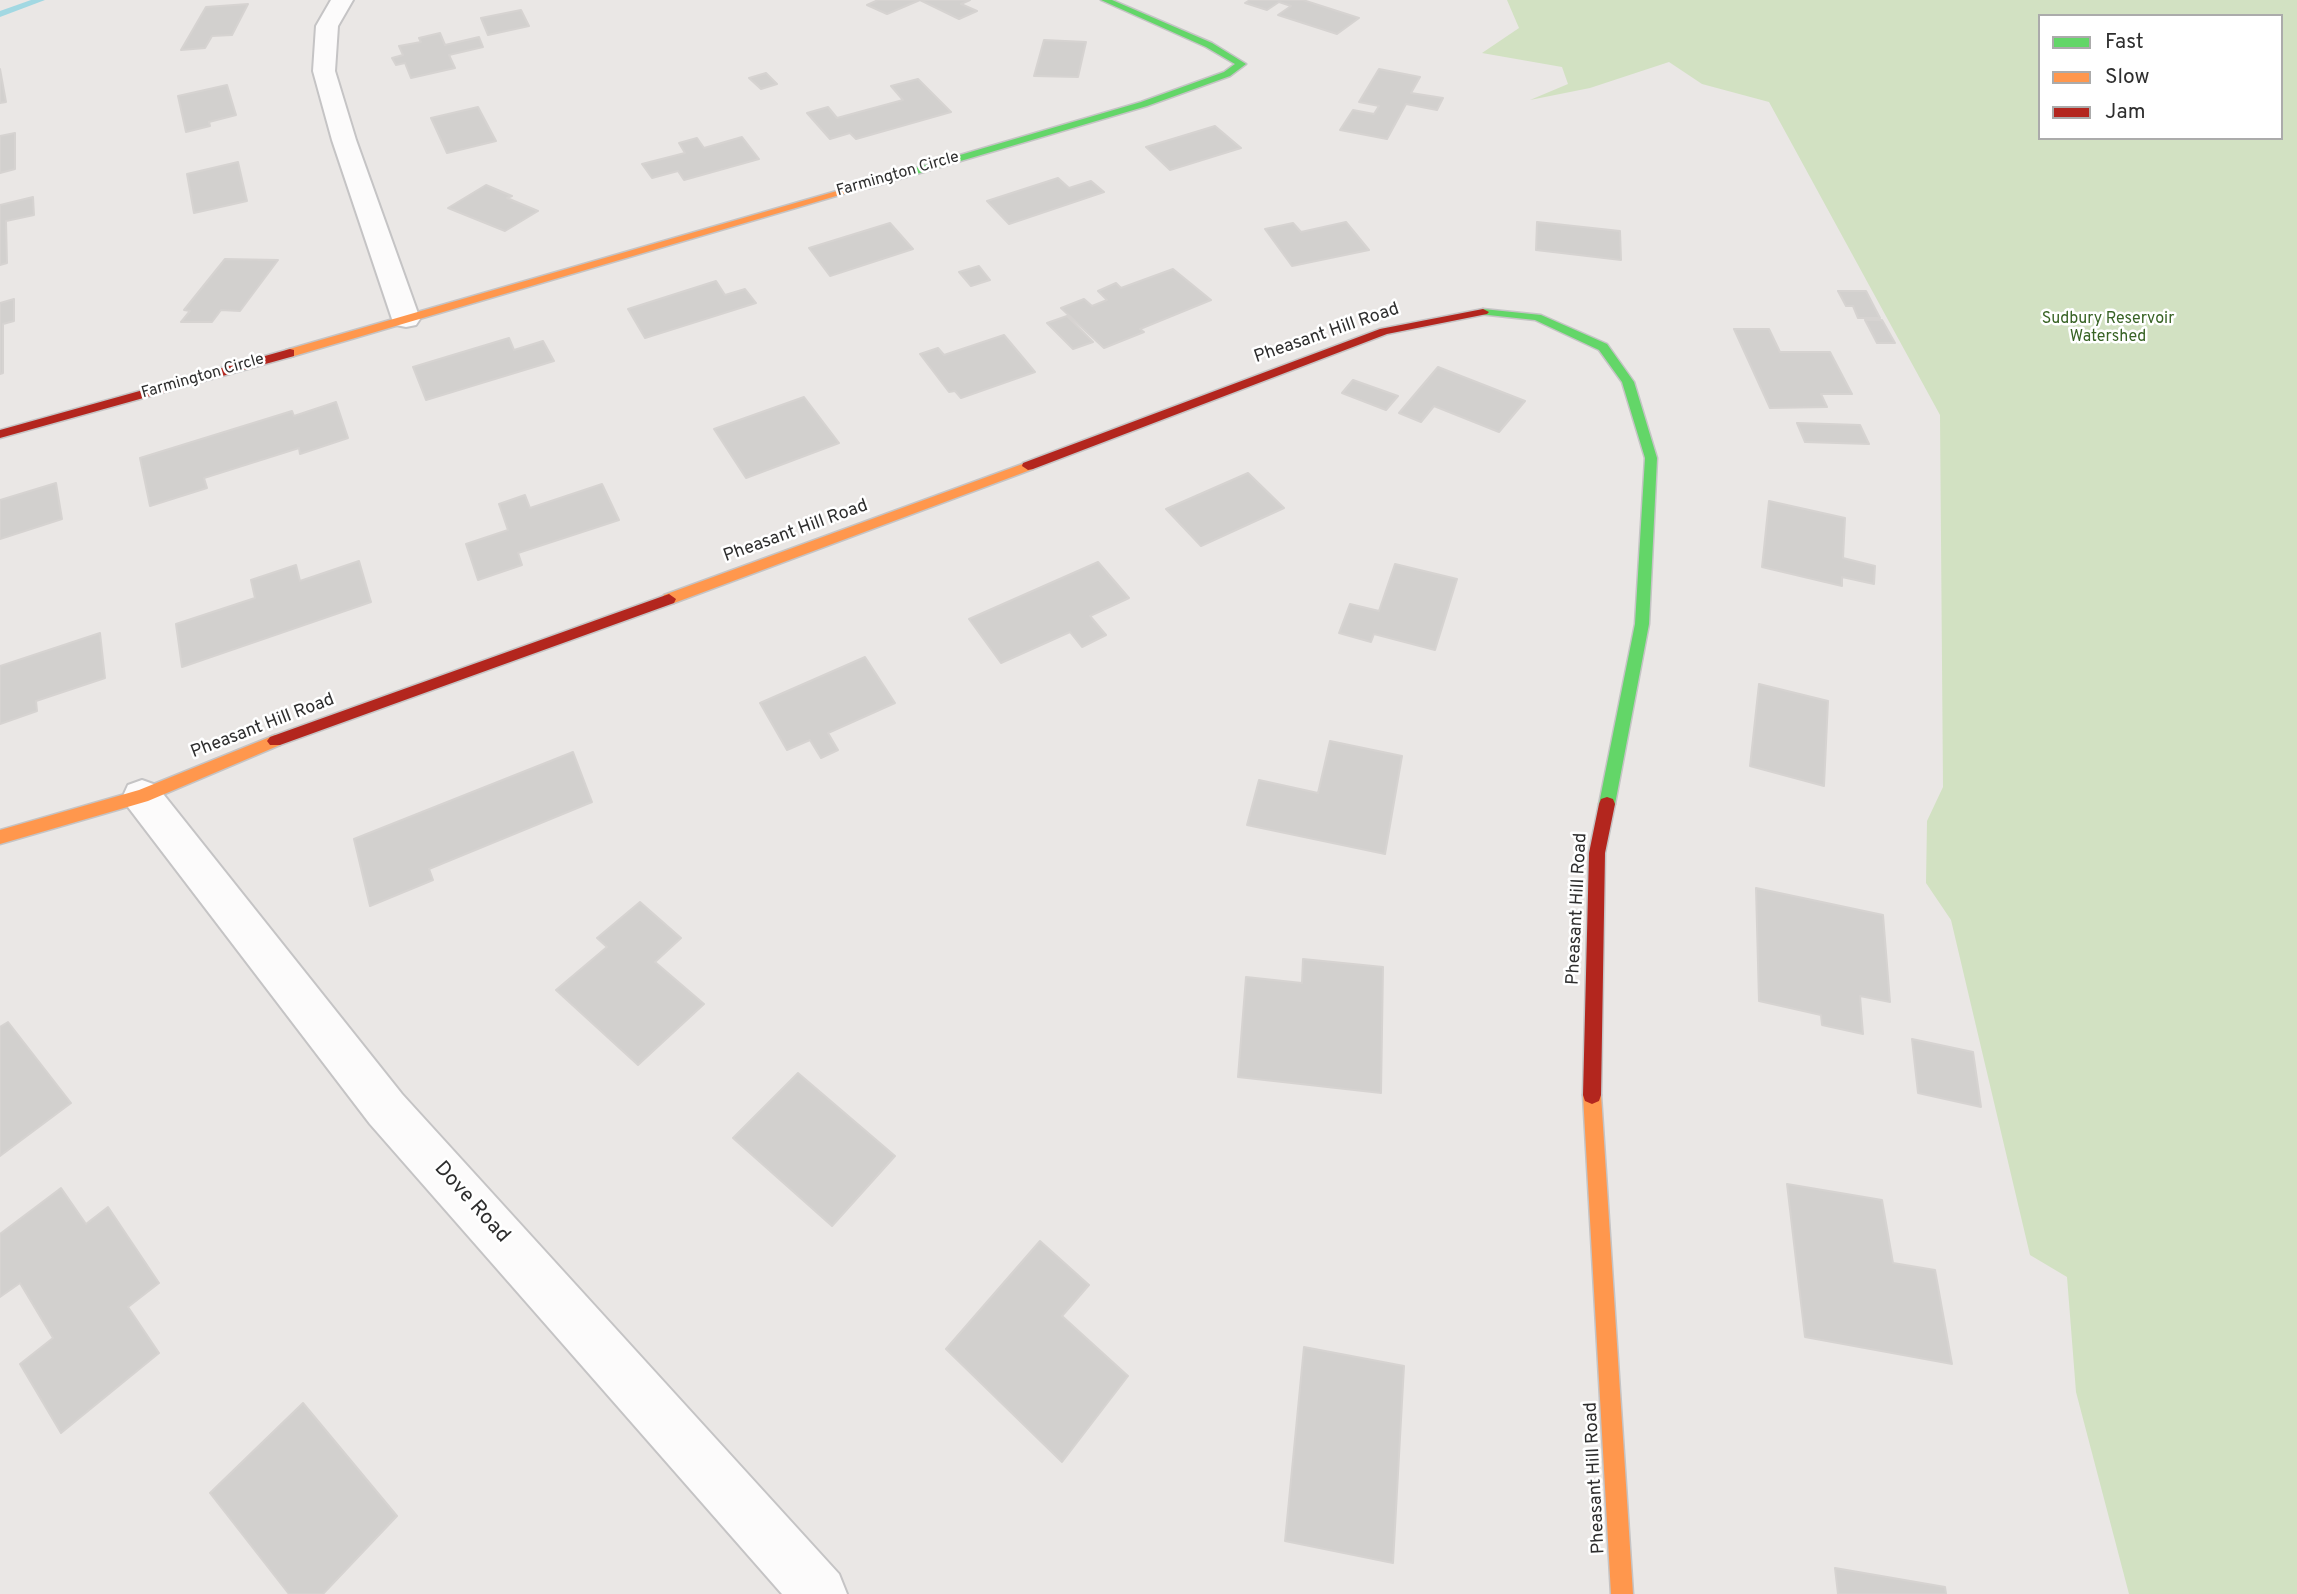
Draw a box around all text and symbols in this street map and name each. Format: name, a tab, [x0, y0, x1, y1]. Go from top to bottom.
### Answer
legend	[2038, 14, 2283, 140]
text: Fast	[2105, 29, 2144, 56]
text: Slow	[2105, 64, 2150, 91]
text: Jam	[2105, 99, 2146, 126]
street label: Farmington Circle	[834, 148, 962, 202]
street label: Pheasant Hill Road	[1252, 299, 1402, 369]
park label: Sudbury Reservoir Watershed	[2042, 310, 2174, 348]
street label: Farmington Circle	[139, 350, 267, 404]
street label: Pheasant Hill Road	[721, 496, 871, 568]
street label: Pheasant Hill Road	[188, 690, 338, 764]
street label: Pheasant Hill Road	[1563, 832, 1593, 986]
street label: Dove Road	[428, 1157, 514, 1249]
street label: Pheasant Hill Road	[1581, 1401, 1611, 1555]

